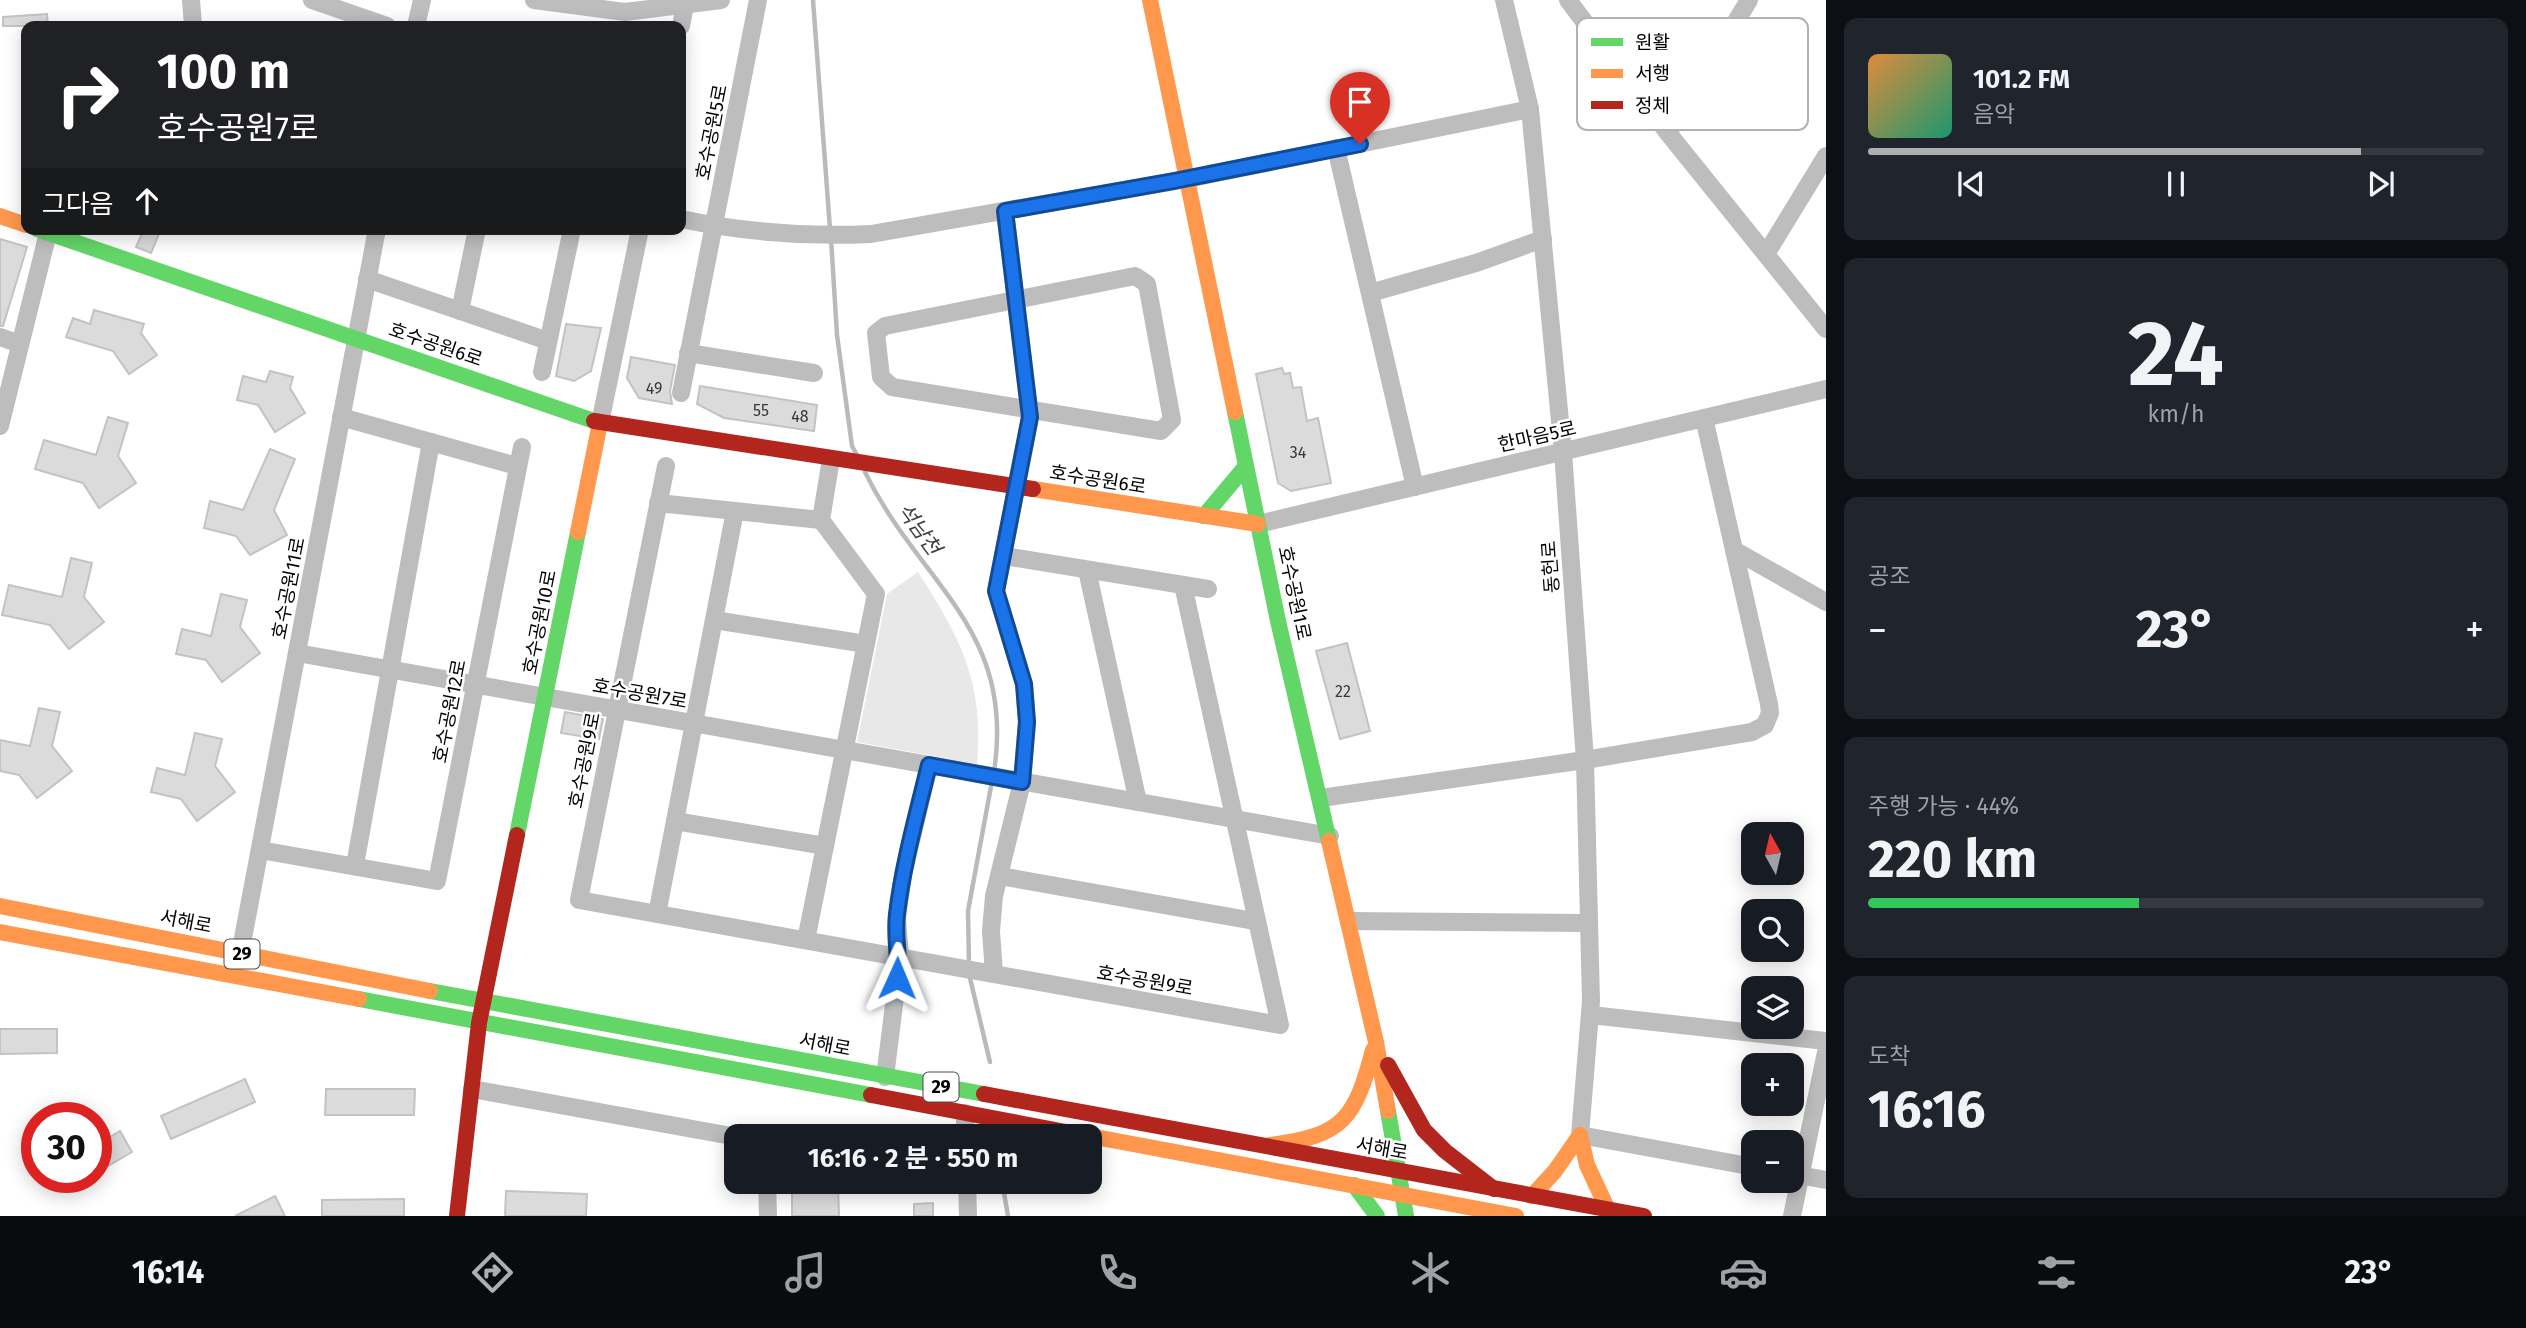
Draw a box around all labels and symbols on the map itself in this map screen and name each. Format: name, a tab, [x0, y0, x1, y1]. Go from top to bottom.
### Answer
legend	[1577, 18, 1808, 130]
text: 원활	[1635, 31, 1670, 54]
text: 서행	[1635, 62, 1670, 85]
pin	[1330, 72, 1390, 144]
street label: 호수공원5로	[691, 82, 732, 182]
text: 정체	[1635, 94, 1670, 117]
street label: 호수공원6로	[386, 318, 486, 371]
house number: 49	[646, 379, 662, 398]
house number: 55	[753, 401, 769, 420]
house number: 48	[791, 407, 809, 426]
street label: 한마음5로	[1496, 416, 1578, 457]
house number: 34	[1290, 443, 1307, 462]
street label: 호수공원6로	[1048, 461, 1148, 498]
water label: 석남천	[891, 498, 948, 562]
street label: 호수공원11로	[267, 535, 310, 641]
street label: 동헌로	[1537, 540, 1564, 594]
street label: 호수공원1로	[1273, 544, 1316, 642]
street label: 호수공원10로	[518, 568, 561, 676]
street label: 호수공원12로	[428, 657, 471, 765]
street label: 호수공원7로	[591, 674, 689, 713]
house number: 22	[1335, 682, 1351, 701]
street label: 호수공원9로	[564, 710, 605, 810]
north arrow	[1741, 822, 1804, 886]
street label: 서해로	[158, 905, 214, 938]
road number: 29	[224, 939, 260, 968]
position arrow	[860, 941, 934, 1015]
street label: 호수공원9로	[1095, 961, 1195, 1000]
street label: 서해로	[797, 1028, 853, 1061]
road number: 29	[923, 1072, 958, 1102]
speed limit sign: 30	[21, 1102, 112, 1193]
street label: 서해로	[1354, 1133, 1410, 1164]

